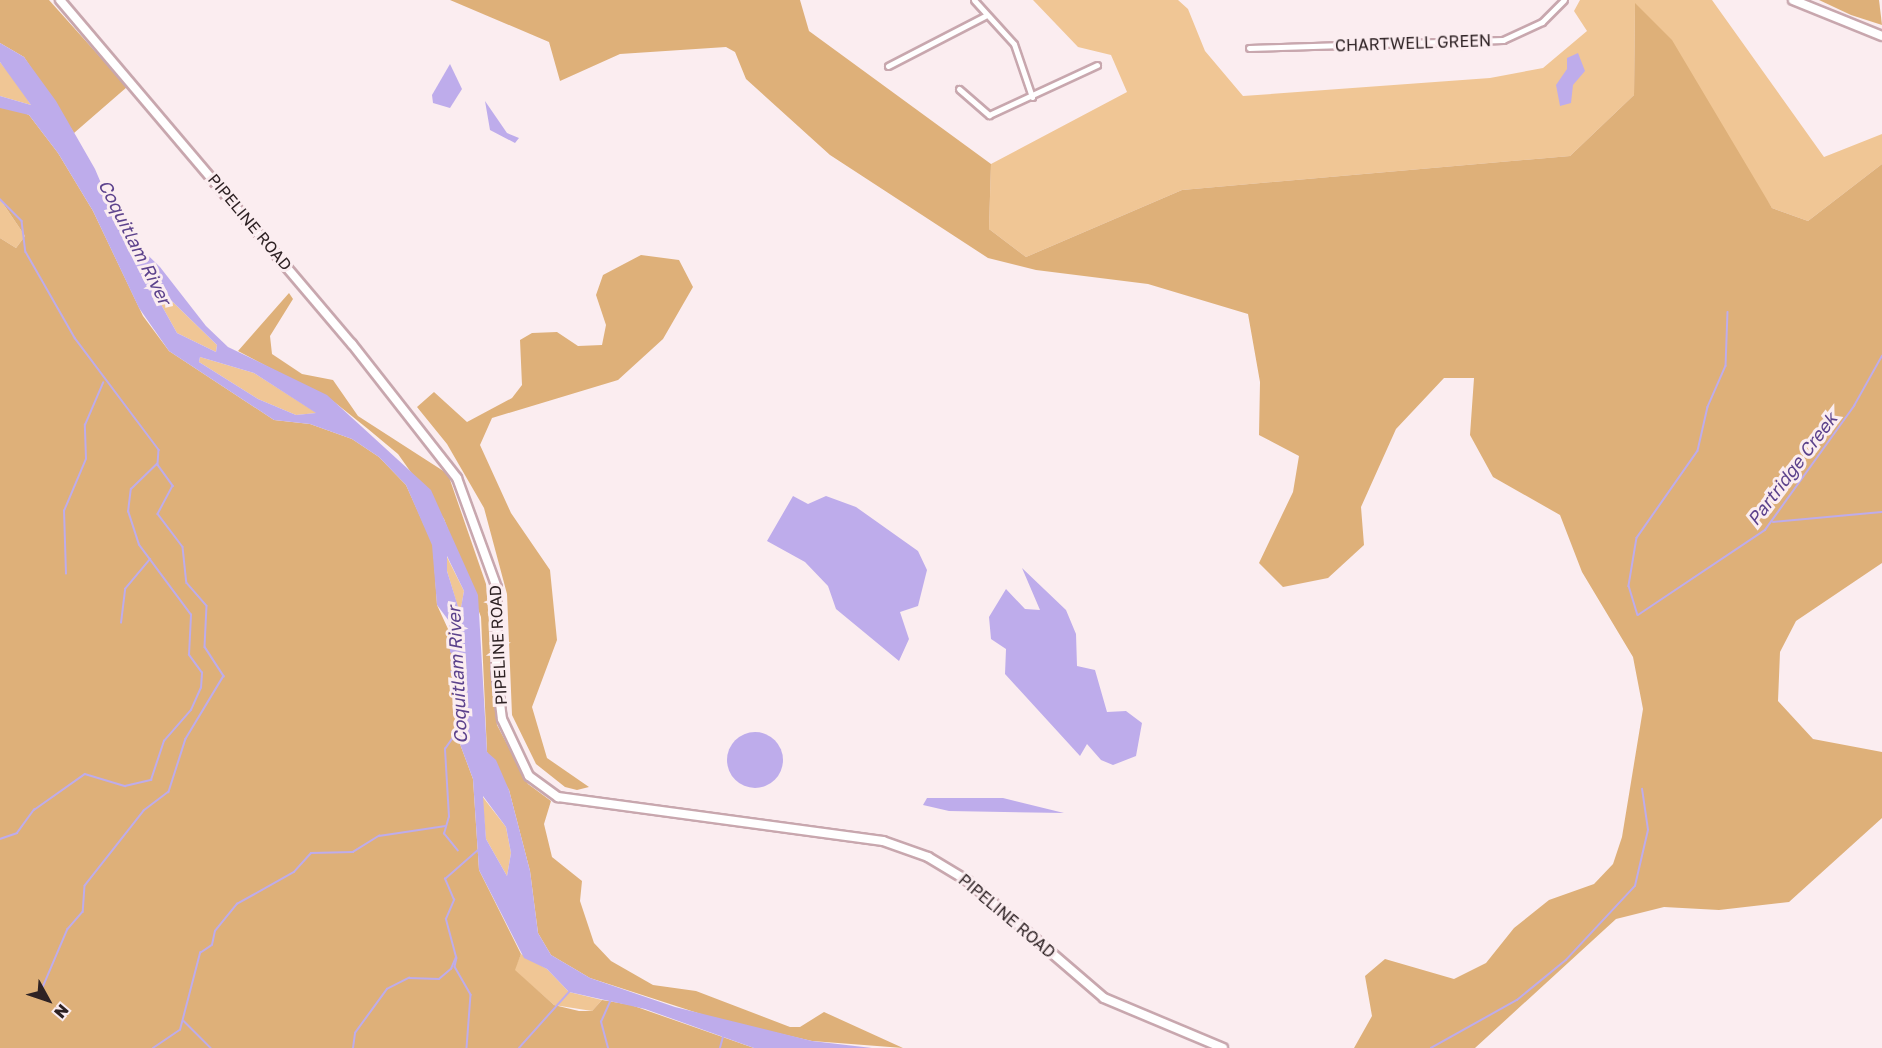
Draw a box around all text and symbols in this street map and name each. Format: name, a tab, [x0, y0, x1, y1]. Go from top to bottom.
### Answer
street label: CHARTWELL GREEN	[1335, 31, 1491, 55]
street label: PIPELINE ROAD	[204, 170, 296, 274]
water label: Coquitlam River	[94, 176, 176, 308]
water label: Partridge Creek	[1743, 408, 1841, 530]
street label: PIPELINE ROAD	[485, 585, 511, 705]
water label: Coquitlam River	[443, 606, 471, 744]
street label: PIPELINE ROAD	[955, 870, 1059, 962]
north arrow	[18, 970, 78, 1030]
text: N	[50, 1000, 73, 1023]

